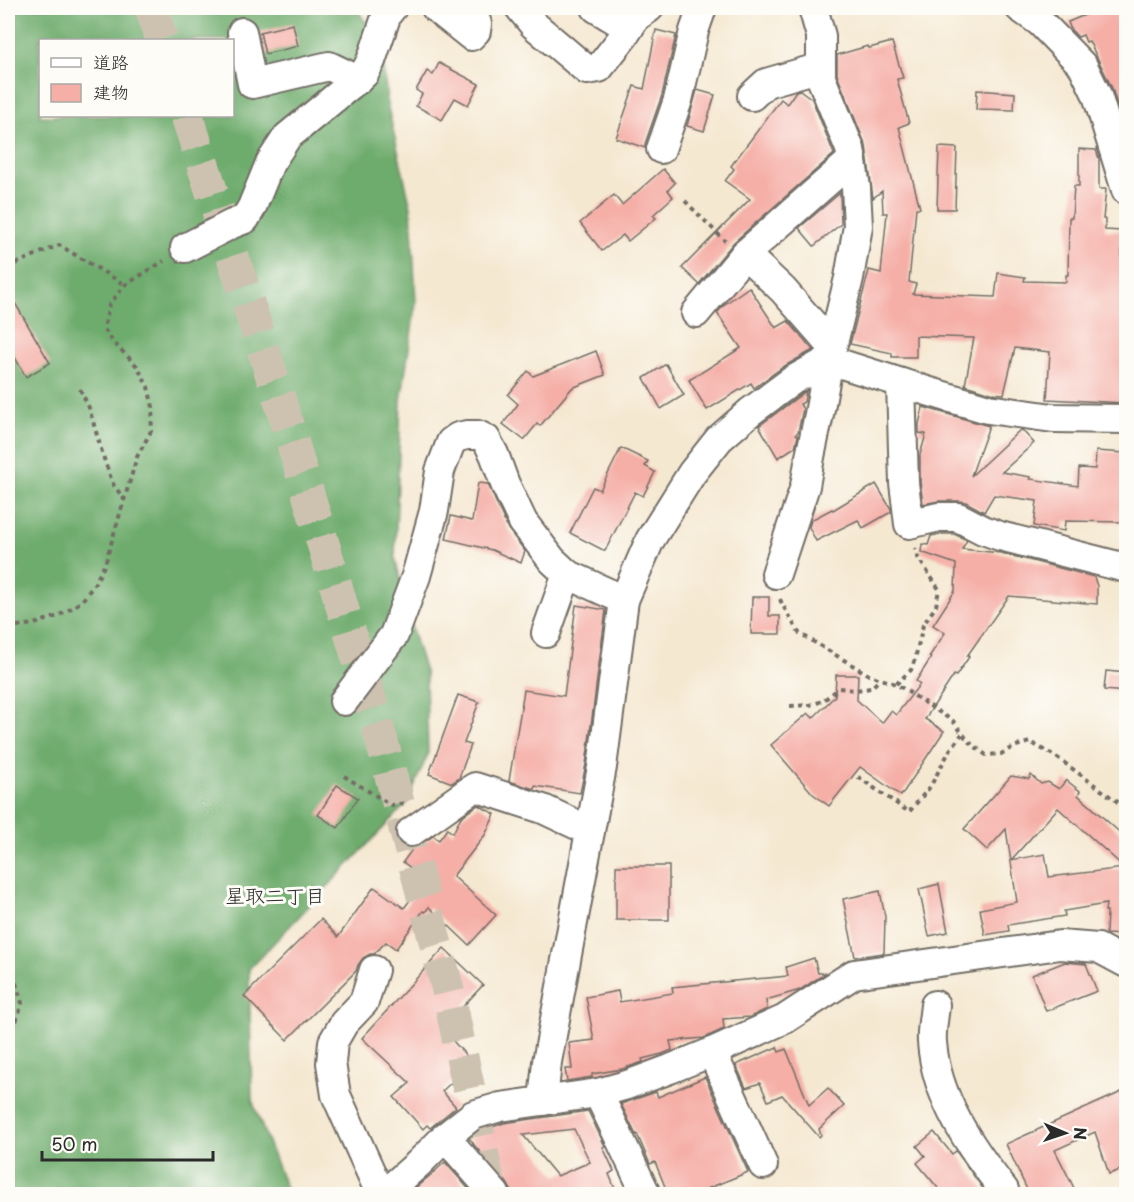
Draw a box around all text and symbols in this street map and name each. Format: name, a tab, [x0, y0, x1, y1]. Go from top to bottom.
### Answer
legend	[39, 39, 234, 117]
text: 道路	[93, 48, 129, 75]
text: 建物	[93, 78, 129, 105]
district label: 星取二丁目	[225, 880, 325, 910]
north arrow	[1035, 1103, 1095, 1163]
scale bar	[42, 1124, 213, 1162]
text: N	[1069, 1127, 1093, 1140]
text: 50 m	[51, 1130, 98, 1157]

